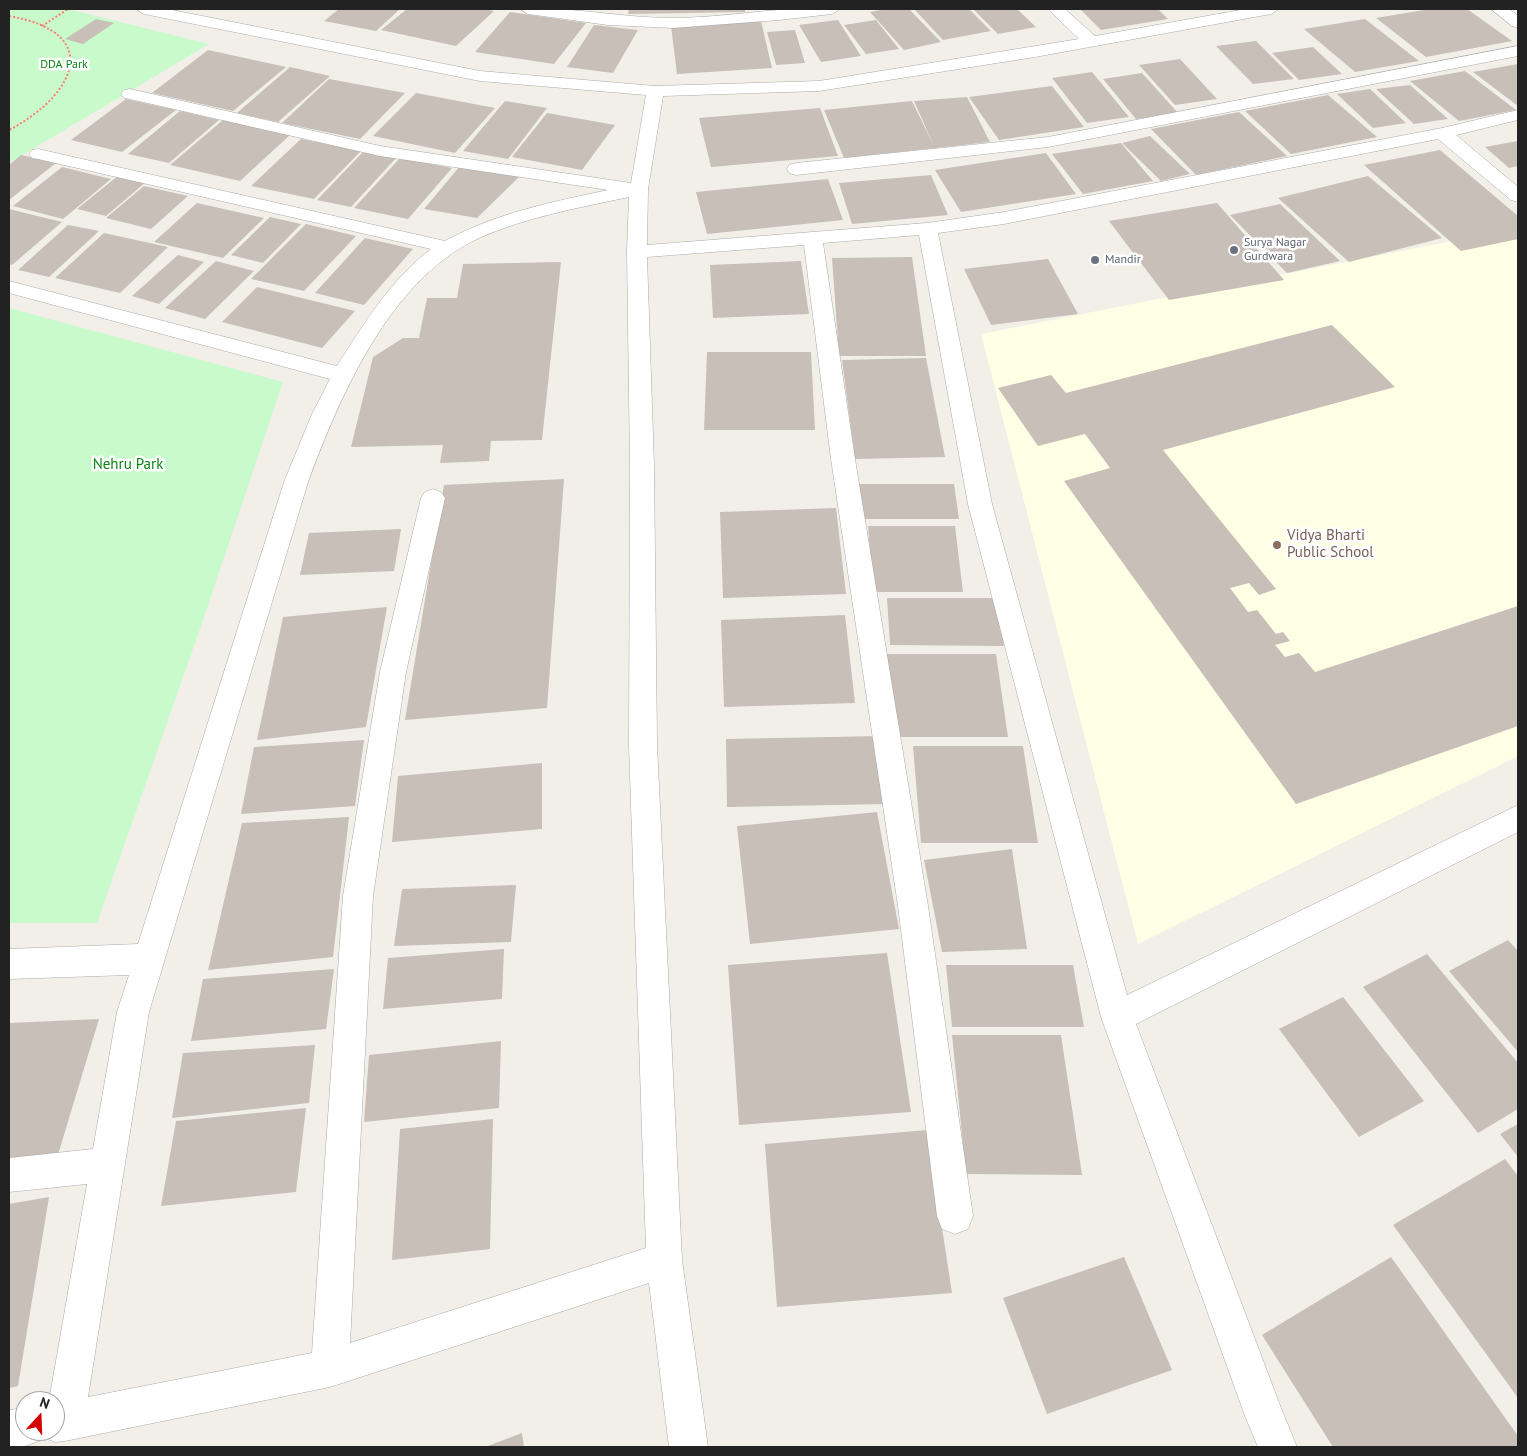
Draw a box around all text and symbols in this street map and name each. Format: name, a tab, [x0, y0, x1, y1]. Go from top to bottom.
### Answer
park label: DDA Park	[40, 58, 88, 72]
place label: Surya Nagar Gurdwara	[1244, 236, 1306, 264]
marker: Surya Nagar Gurdwara	[1228, 244, 1240, 256]
place label: Mandir	[1105, 253, 1141, 267]
marker: Mandir	[1089, 254, 1101, 266]
park label: Nehru Park	[93, 456, 163, 474]
place label: Vidya Bharti Public School	[1287, 527, 1374, 562]
marker: Vidya Bharti Public School	[1271, 539, 1283, 551]
north arrow	[15, 1391, 65, 1441]
text: N	[37, 1393, 52, 1413]

